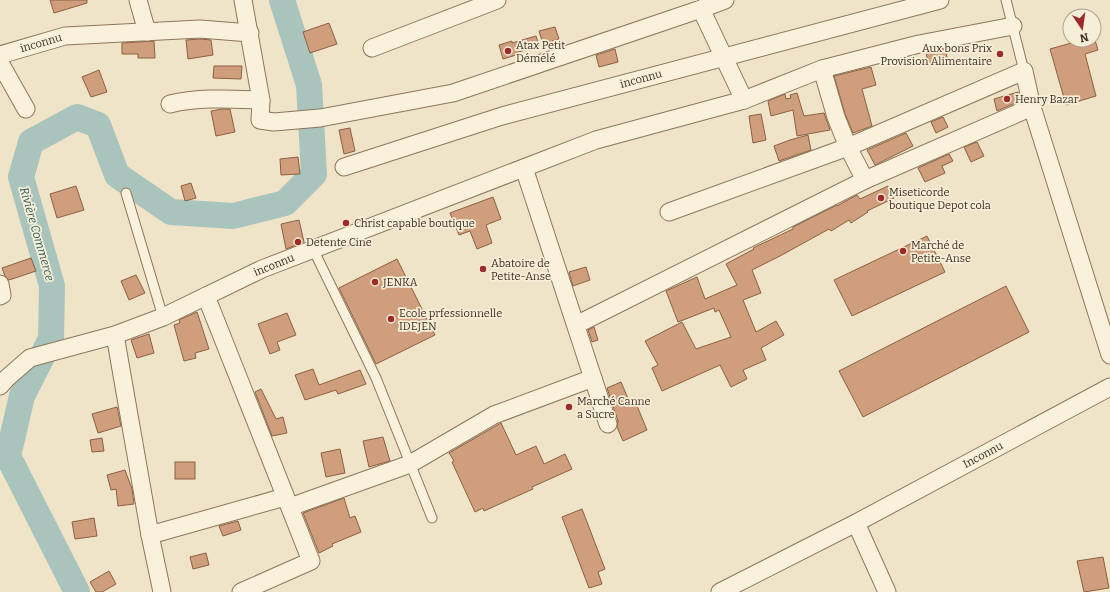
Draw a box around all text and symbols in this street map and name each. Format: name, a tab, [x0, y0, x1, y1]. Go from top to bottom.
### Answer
north arrow	[1062, 8, 1102, 48]
text: N	[1078, 30, 1090, 45]
street label: inconnu	[19, 31, 64, 55]
place label: Atax Petit Démélé	[516, 39, 565, 65]
place label: Aux bons Prix Provision Alimentaire	[880, 42, 992, 68]
marker: Atax Petit Démélé	[503, 46, 513, 56]
marker: Aux bons Prix Provision Alimentaire	[995, 49, 1005, 59]
street label: inconnu	[619, 67, 663, 91]
place label: Henry Bazar	[1015, 93, 1079, 106]
marker: Henry Bazar	[1002, 94, 1012, 104]
water label: Rivière Commerce	[17, 185, 57, 283]
place label: Miseticorde boutique Depot cola	[889, 186, 991, 212]
marker: Miseticorde boutique Depot cola	[876, 193, 886, 203]
place label: Christ capable boutique	[354, 217, 475, 230]
marker: Christ capable boutique	[341, 218, 351, 228]
place label: Detente Cine	[306, 236, 372, 249]
marker: Detente Cine	[293, 237, 303, 247]
place label: Marché de Petite-Anse	[911, 239, 971, 265]
marker: Marché de Petite-Anse	[898, 246, 908, 256]
street label: inconnu	[252, 251, 296, 279]
place label: Abatoire de Petite-Anse	[491, 257, 551, 283]
marker: Abatoire de Petite-Anse	[478, 264, 488, 274]
place label: JENKA	[382, 276, 418, 289]
marker: JENKA	[370, 277, 380, 287]
place label: Ecole prfessionnelle IDEJEN	[399, 307, 502, 333]
marker: Ecole prfessionnelle IDEJEN	[386, 314, 396, 324]
place label: Marché Canne a Sucre	[577, 395, 651, 421]
marker: Marché Canne a Sucre	[564, 402, 574, 412]
street label: Inconnu	[961, 439, 1005, 471]

